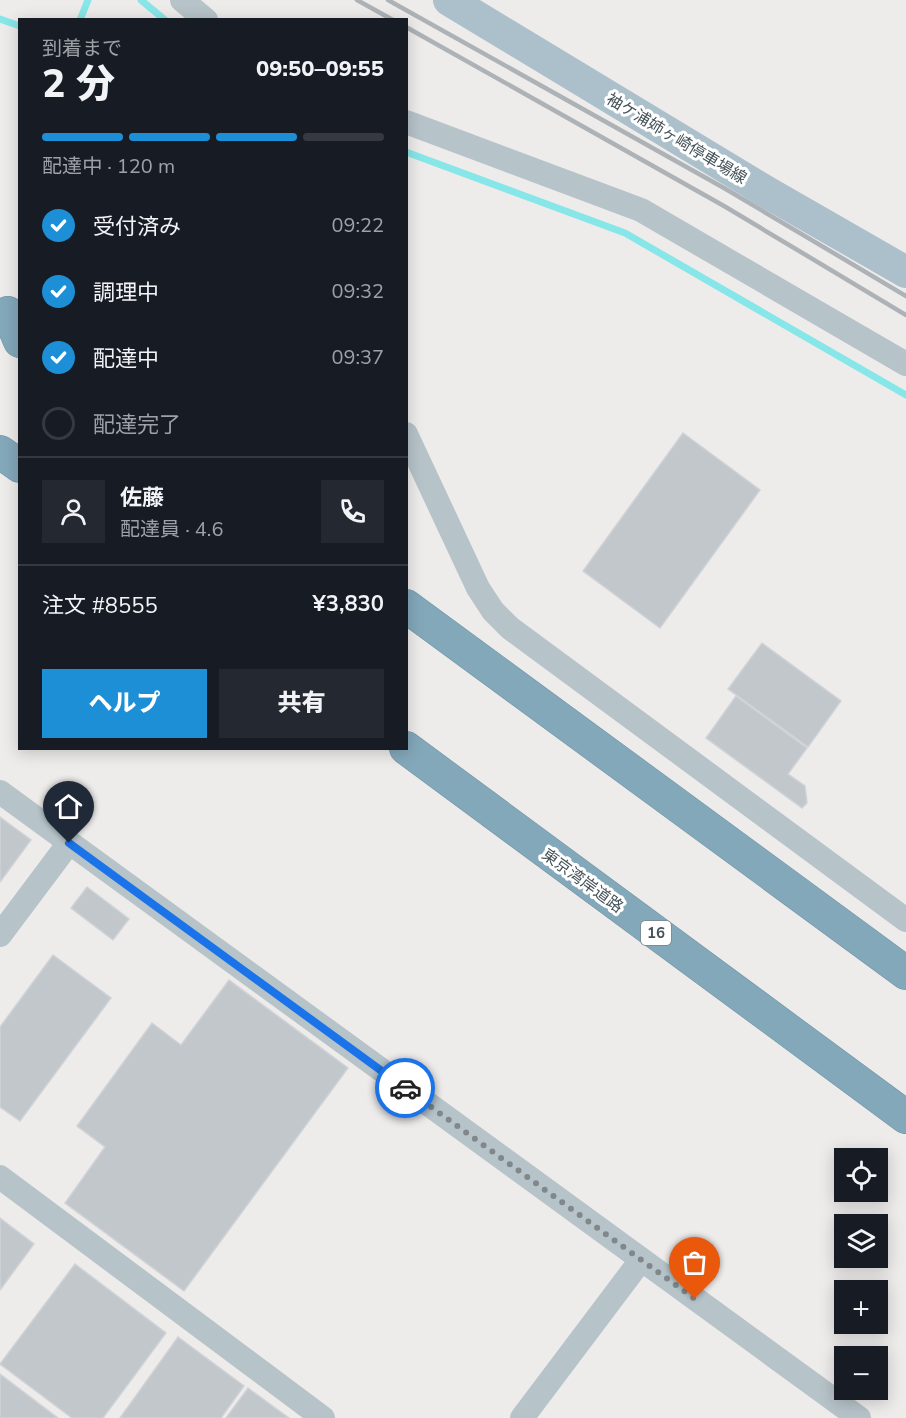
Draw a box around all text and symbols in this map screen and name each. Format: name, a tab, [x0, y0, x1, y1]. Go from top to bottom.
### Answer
text: 到着まで	[42, 35, 122, 62]
text: 09:50–09:55	[256, 54, 384, 84]
text: 2 分	[42, 58, 115, 111]
street label: 袖ケ浦姉ヶ崎停車場線	[602, 88, 751, 189]
text: 配達中 · 120 m	[42, 153, 175, 180]
icon: check	[42, 209, 75, 242]
text: 受付済み	[93, 212, 181, 242]
text: 09:22	[331, 212, 384, 239]
icon: check	[42, 275, 75, 308]
text: 調理中	[93, 278, 159, 308]
text: 09:32	[331, 278, 384, 305]
icon: check	[42, 341, 75, 374]
text: 配達中	[93, 344, 159, 374]
text: 09:37	[331, 344, 384, 371]
text: 配達完了	[93, 410, 181, 440]
button: person	[42, 480, 105, 543]
button: phone	[321, 480, 384, 543]
text: 佐藤	[120, 483, 164, 513]
text: 配達員 · 4.6	[120, 516, 223, 543]
text: ¥3,830	[313, 589, 384, 619]
text: 注文 #8555	[42, 591, 158, 621]
button: ヘルプ	[42, 669, 207, 738]
button: 共有	[219, 669, 384, 738]
pin	[43, 781, 94, 843]
icon: home	[52, 790, 85, 823]
street label: 東京湾岸道路	[537, 844, 628, 918]
road number: 16	[641, 921, 671, 945]
courier	[375, 1058, 435, 1118]
icon: car	[389, 1072, 422, 1105]
map controls	[834, 1148, 888, 1400]
button: locate	[834, 1148, 888, 1202]
button: layers	[834, 1214, 888, 1268]
pin	[669, 1237, 720, 1299]
icon: bag	[678, 1246, 711, 1279]
button: +	[834, 1280, 888, 1334]
button: −	[834, 1346, 888, 1400]

